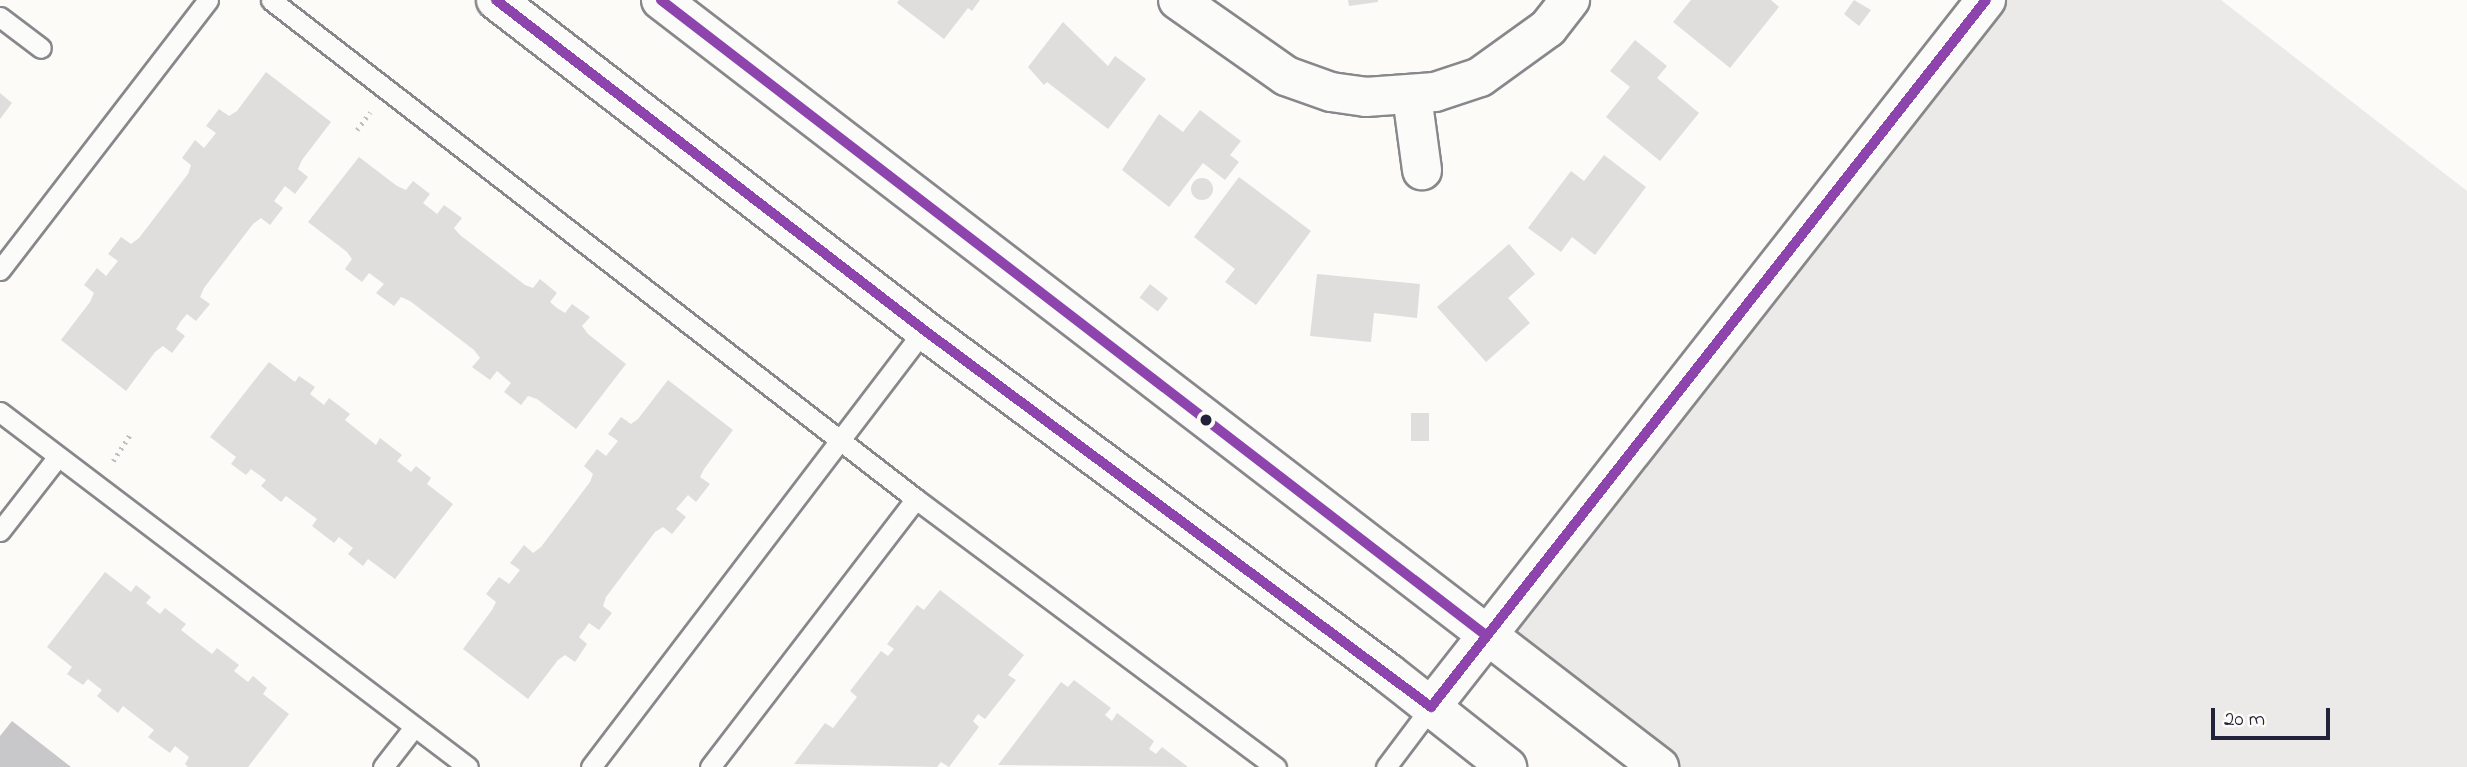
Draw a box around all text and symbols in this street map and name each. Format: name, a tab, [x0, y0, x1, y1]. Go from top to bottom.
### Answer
unlabelled marker	[1199, 413, 1213, 427]
scale bar	[2215, 694, 2334, 738]
text: 20 m	[2224, 705, 2265, 735]

